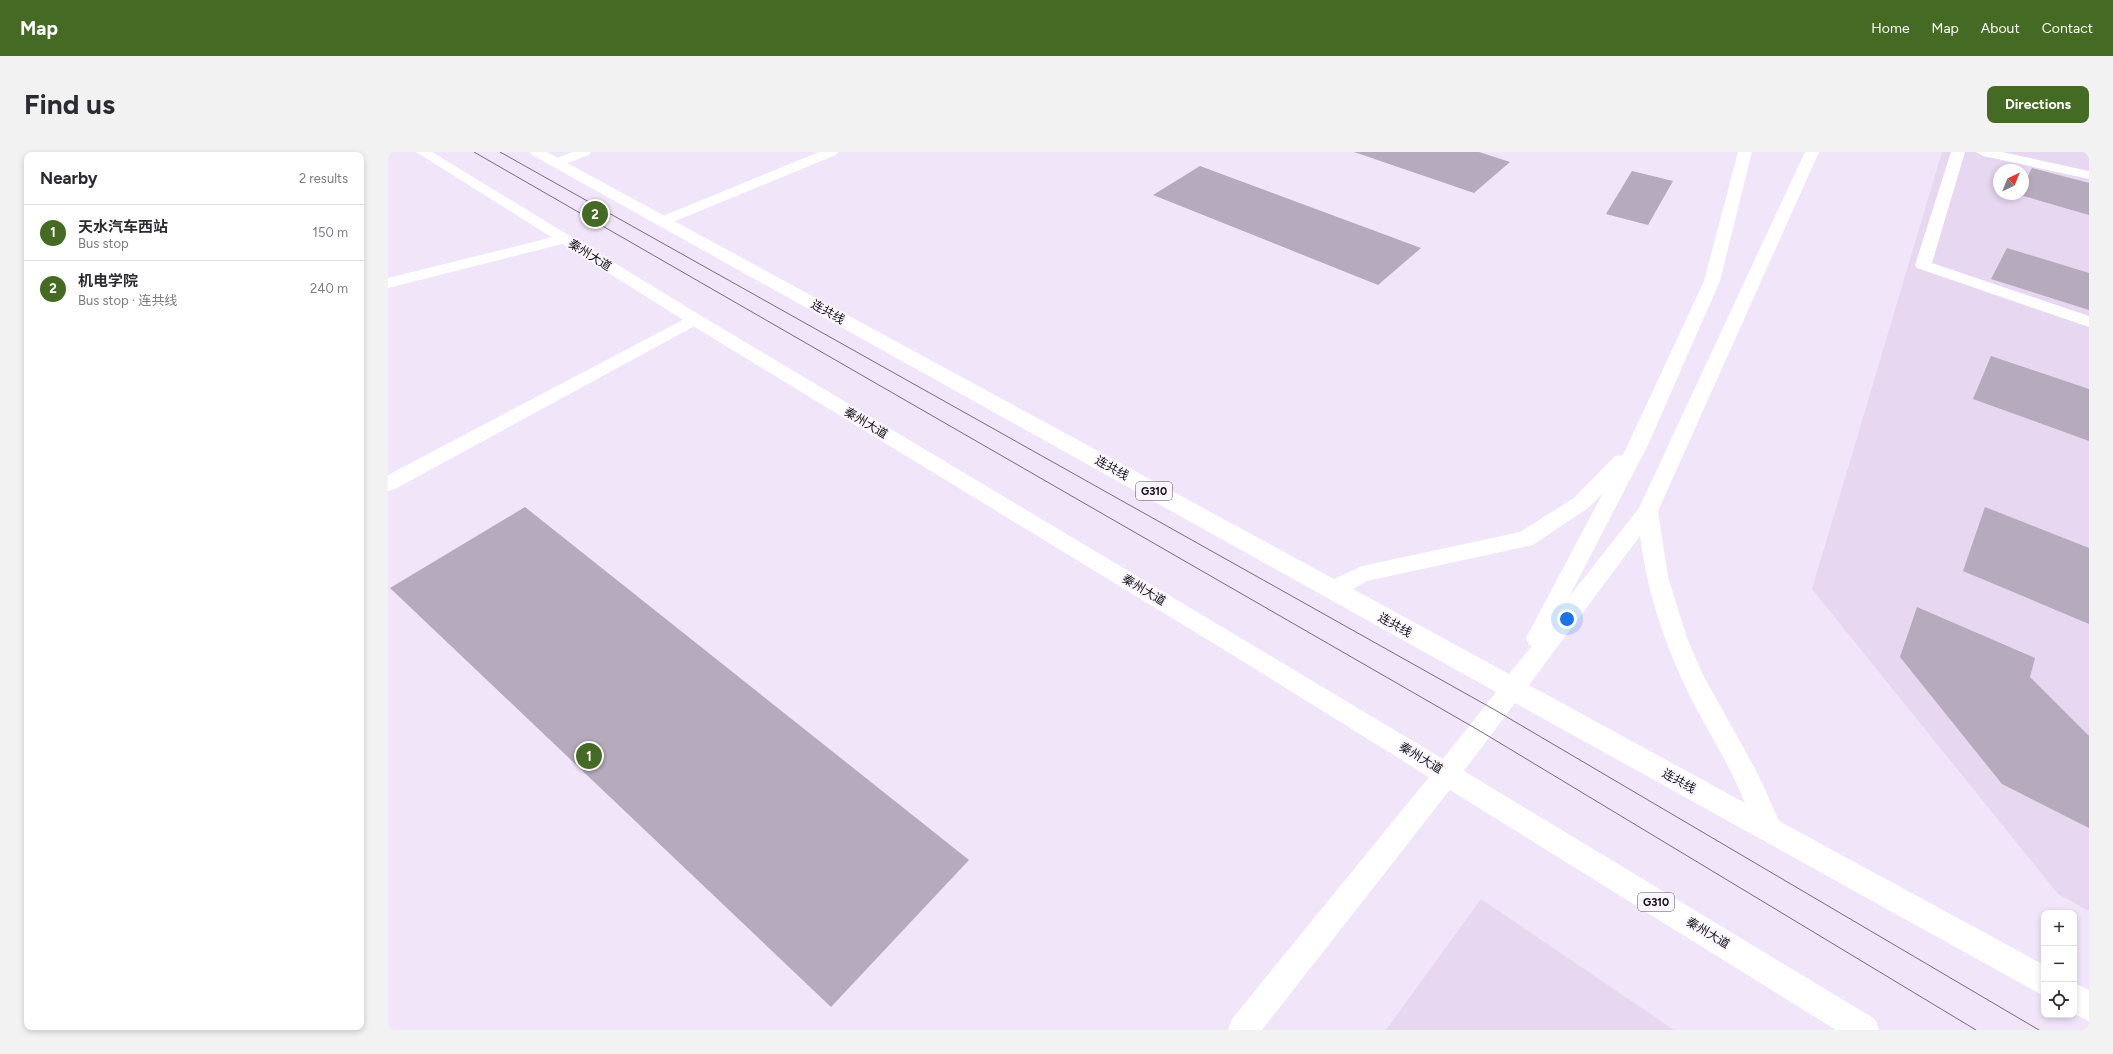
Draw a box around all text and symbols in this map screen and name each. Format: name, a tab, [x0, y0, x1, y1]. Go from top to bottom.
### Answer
text: Map	[20, 17, 58, 40]
text: Home	[1871, 20, 1910, 37]
text: Map	[1932, 20, 1959, 37]
text: About	[1981, 20, 2020, 37]
text: Contact	[2042, 20, 2093, 37]
button: Directions	[1987, 86, 2089, 123]
text: Find us	[24, 87, 115, 121]
north arrow	[1993, 164, 2029, 200]
text: Nearby	[40, 168, 98, 188]
text: 2 results	[299, 171, 348, 186]
pin: 2	[582, 199, 608, 229]
text: 天水汽车西站	[78, 218, 168, 236]
text: 1	[50, 225, 56, 240]
text: 150 m	[313, 225, 348, 240]
text: Bus stop	[78, 236, 129, 251]
street label: 秦州大道	[566, 236, 614, 274]
text: 机电学院	[78, 272, 138, 290]
text: 2	[49, 281, 57, 296]
text: 240 m	[310, 281, 348, 296]
text: Bus stop · 连共线	[78, 293, 177, 308]
street label: 连共线	[809, 297, 847, 327]
street label: 秦州大道	[842, 405, 890, 441]
street label: 连共线	[1093, 453, 1131, 483]
road number: G310	[1136, 482, 1172, 500]
street label: 秦州大道	[1120, 572, 1168, 608]
your location	[1557, 609, 1577, 629]
street label: 连共线	[1376, 610, 1414, 640]
street label: 秦州大道	[1397, 740, 1445, 776]
pin: 1	[576, 741, 602, 771]
street label: 连共线	[1660, 766, 1698, 796]
road number: G310	[1638, 893, 1674, 911]
map controls	[2041, 910, 2077, 1018]
button: +	[2041, 910, 2077, 946]
street label: 秦州大道	[1684, 915, 1732, 951]
button: −	[2041, 946, 2077, 982]
button: locate	[2041, 982, 2077, 1018]

